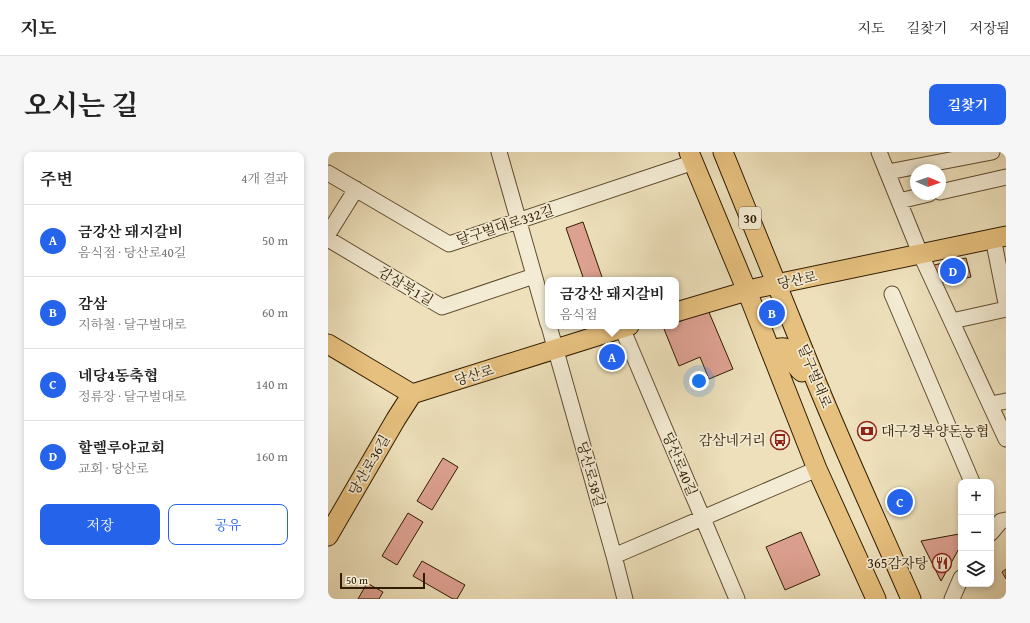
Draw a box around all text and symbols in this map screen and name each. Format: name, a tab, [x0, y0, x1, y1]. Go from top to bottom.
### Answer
text: 지도	[20, 14, 57, 42]
text: 지도	[858, 18, 885, 38]
text: 길찾기	[907, 18, 947, 38]
text: 저장됨	[969, 18, 1010, 38]
text: 오시는 길	[24, 84, 138, 125]
button: 길찾기	[929, 84, 1006, 125]
north arrow	[910, 164, 946, 200]
text: 주변	[40, 166, 73, 191]
text: 4개 결과	[241, 169, 288, 188]
street label: 달구벌대로332길	[454, 200, 556, 250]
road number: 30	[739, 207, 761, 229]
text: 금강산 돼지갈비	[78, 221, 183, 242]
text: A	[49, 231, 57, 250]
text: 50 m	[262, 231, 288, 250]
text: 음식점 · 당산로40길	[78, 243, 186, 262]
pin: D	[940, 256, 966, 286]
street label: 감삼북1길	[375, 262, 437, 310]
street label: 당산로	[775, 266, 819, 294]
popup	[545, 277, 679, 329]
text: 금강산 돼지갈비	[560, 283, 664, 304]
text: 감삼	[78, 293, 107, 314]
pin: B	[759, 298, 785, 328]
text: B	[49, 303, 57, 322]
text: 60 m	[262, 303, 288, 322]
text: 음식점	[560, 305, 597, 324]
text: 지하철 · 달구벌대로	[78, 315, 186, 334]
street label: 달구벌대로	[793, 341, 837, 412]
pin: A	[599, 342, 625, 372]
street label: 당산로	[452, 359, 497, 390]
text: 네당4동축협	[78, 365, 158, 386]
your location	[689, 371, 709, 391]
text: C	[49, 375, 57, 394]
text: 140 m	[256, 375, 288, 394]
text: 정류장 · 달구벌대로	[78, 387, 186, 406]
bank icon: 대구경북양돈농협	[856, 420, 878, 442]
place label: 대구경북양돈농협	[881, 421, 989, 441]
street label: 당산로40길	[658, 429, 702, 499]
bus stop icon: 감삼네거리	[769, 429, 791, 451]
place label: 감삼네거리	[698, 430, 766, 450]
street label: 당산로36길	[343, 431, 395, 499]
text: 할렐루야교회	[78, 437, 165, 458]
street label: 당산로38길	[572, 439, 610, 509]
text: D	[49, 447, 57, 466]
text: 160 m	[256, 447, 288, 466]
text: 교회 · 당산로	[78, 459, 149, 478]
map controls	[958, 479, 994, 587]
button: +	[958, 479, 994, 515]
pin: C	[887, 487, 913, 517]
button: 저장	[40, 504, 160, 545]
button: 공유	[168, 504, 288, 545]
button: −	[958, 515, 994, 551]
button: layers	[958, 551, 994, 587]
restaurant icon: 365감자탕	[931, 552, 953, 574]
place label: 365감자탕	[867, 553, 928, 573]
scale bar	[340, 571, 425, 590]
text: 50 m	[346, 572, 368, 588]

